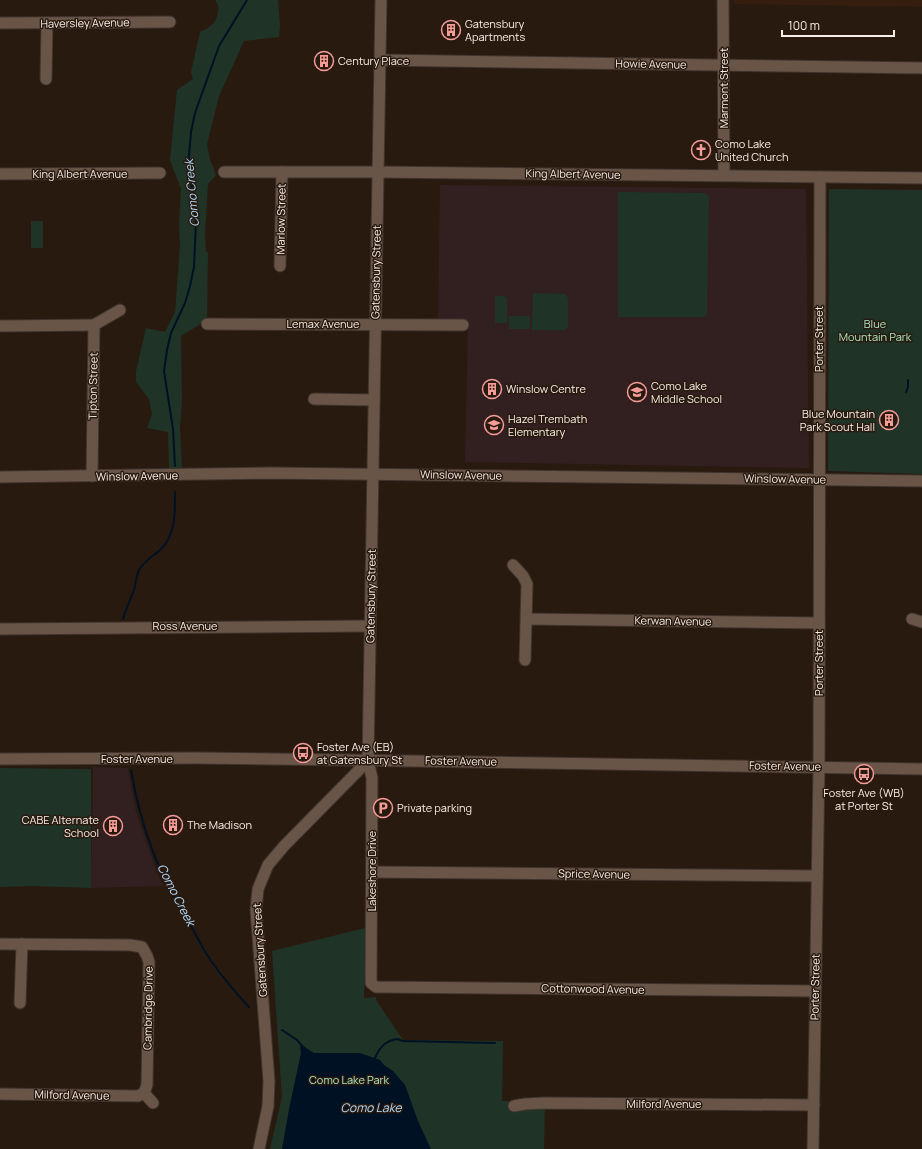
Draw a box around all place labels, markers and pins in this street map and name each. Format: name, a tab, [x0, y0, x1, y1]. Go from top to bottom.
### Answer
place label: Gatensbury Apartments	[465, 16, 525, 44]
building icon: Gatensbury Apartments	[440, 19, 462, 41]
building icon: Century Place	[313, 50, 335, 72]
place label: Century Place	[338, 53, 410, 68]
place label: Como Lake United Church	[715, 136, 789, 164]
church icon: Como Lake United Church	[690, 139, 712, 161]
building icon: Winslow Centre	[481, 378, 503, 400]
place label: Como Lake Middle School	[651, 378, 722, 406]
place label: Winslow Centre	[506, 381, 586, 396]
school or university icon: Como Lake Middle School	[626, 381, 648, 403]
place label: Blue Mountain Park Scout Hall	[800, 406, 875, 434]
building icon: Blue Mountain Park Scout Hall	[878, 409, 900, 431]
place label: Hazel Trembath Elementary	[508, 411, 587, 439]
school or university icon: Hazel Trembath Elementary	[483, 414, 505, 436]
place label: Foster Ave (EB) at Gatensbury St	[317, 739, 402, 767]
bus stop icon: Foster Ave (EB) at Gatensbury St	[292, 742, 314, 764]
bus stop icon: Foster Ave (WB) at Porter St	[853, 763, 875, 785]
place label: Foster Ave (WB) at Porter St	[823, 785, 905, 813]
parking icon: Private parking	[372, 797, 394, 819]
place label: Private parking	[397, 800, 472, 815]
place label: CABE Alternate School	[22, 812, 100, 840]
building icon: The Madison	[162, 814, 184, 836]
building icon: CABE Alternate School	[102, 815, 124, 837]
place label: The Madison	[187, 817, 252, 832]

